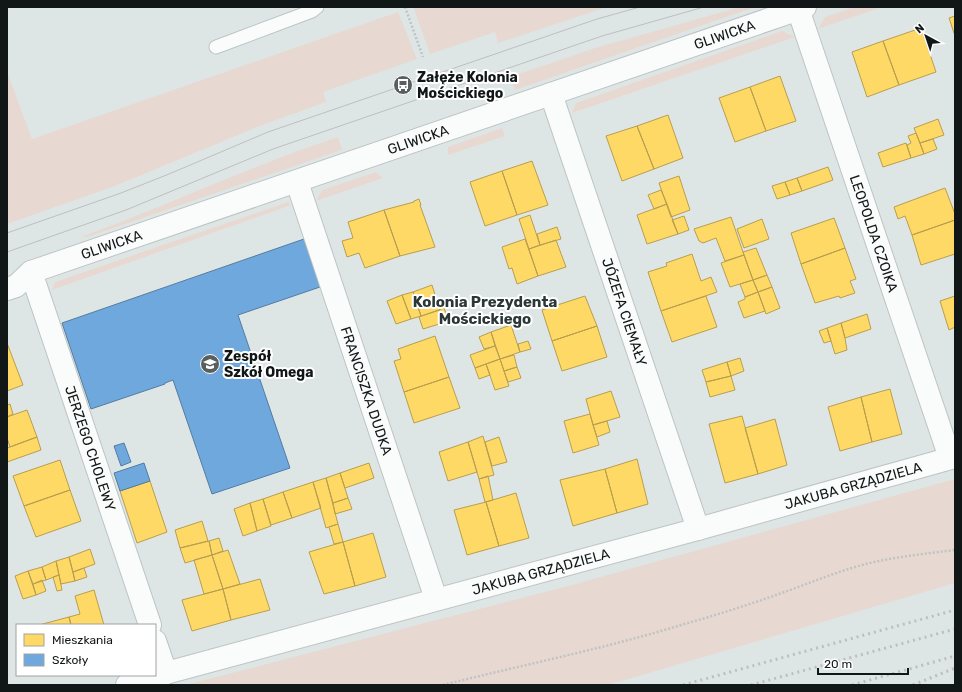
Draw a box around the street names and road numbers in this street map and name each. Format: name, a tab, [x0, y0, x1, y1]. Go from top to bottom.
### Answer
street label: GLIWICKA	[692, 16, 758, 53]
street label: GLIWICKA	[385, 121, 451, 158]
street label: LEOPOLDA CZOIKA	[846, 173, 902, 295]
street label: GLIWICKA	[79, 226, 145, 263]
street label: JÓZEFA CIEMAŁY	[599, 256, 651, 368]
street label: FRANCISZKA DUDKA	[337, 324, 396, 458]
street label: JERZEGO CHOLEWY	[61, 383, 119, 513]
street label: JAKUBA GRZĄDZIELA	[782, 458, 924, 513]
street label: JAKUBA GRZĄDZIELA	[470, 545, 612, 598]

